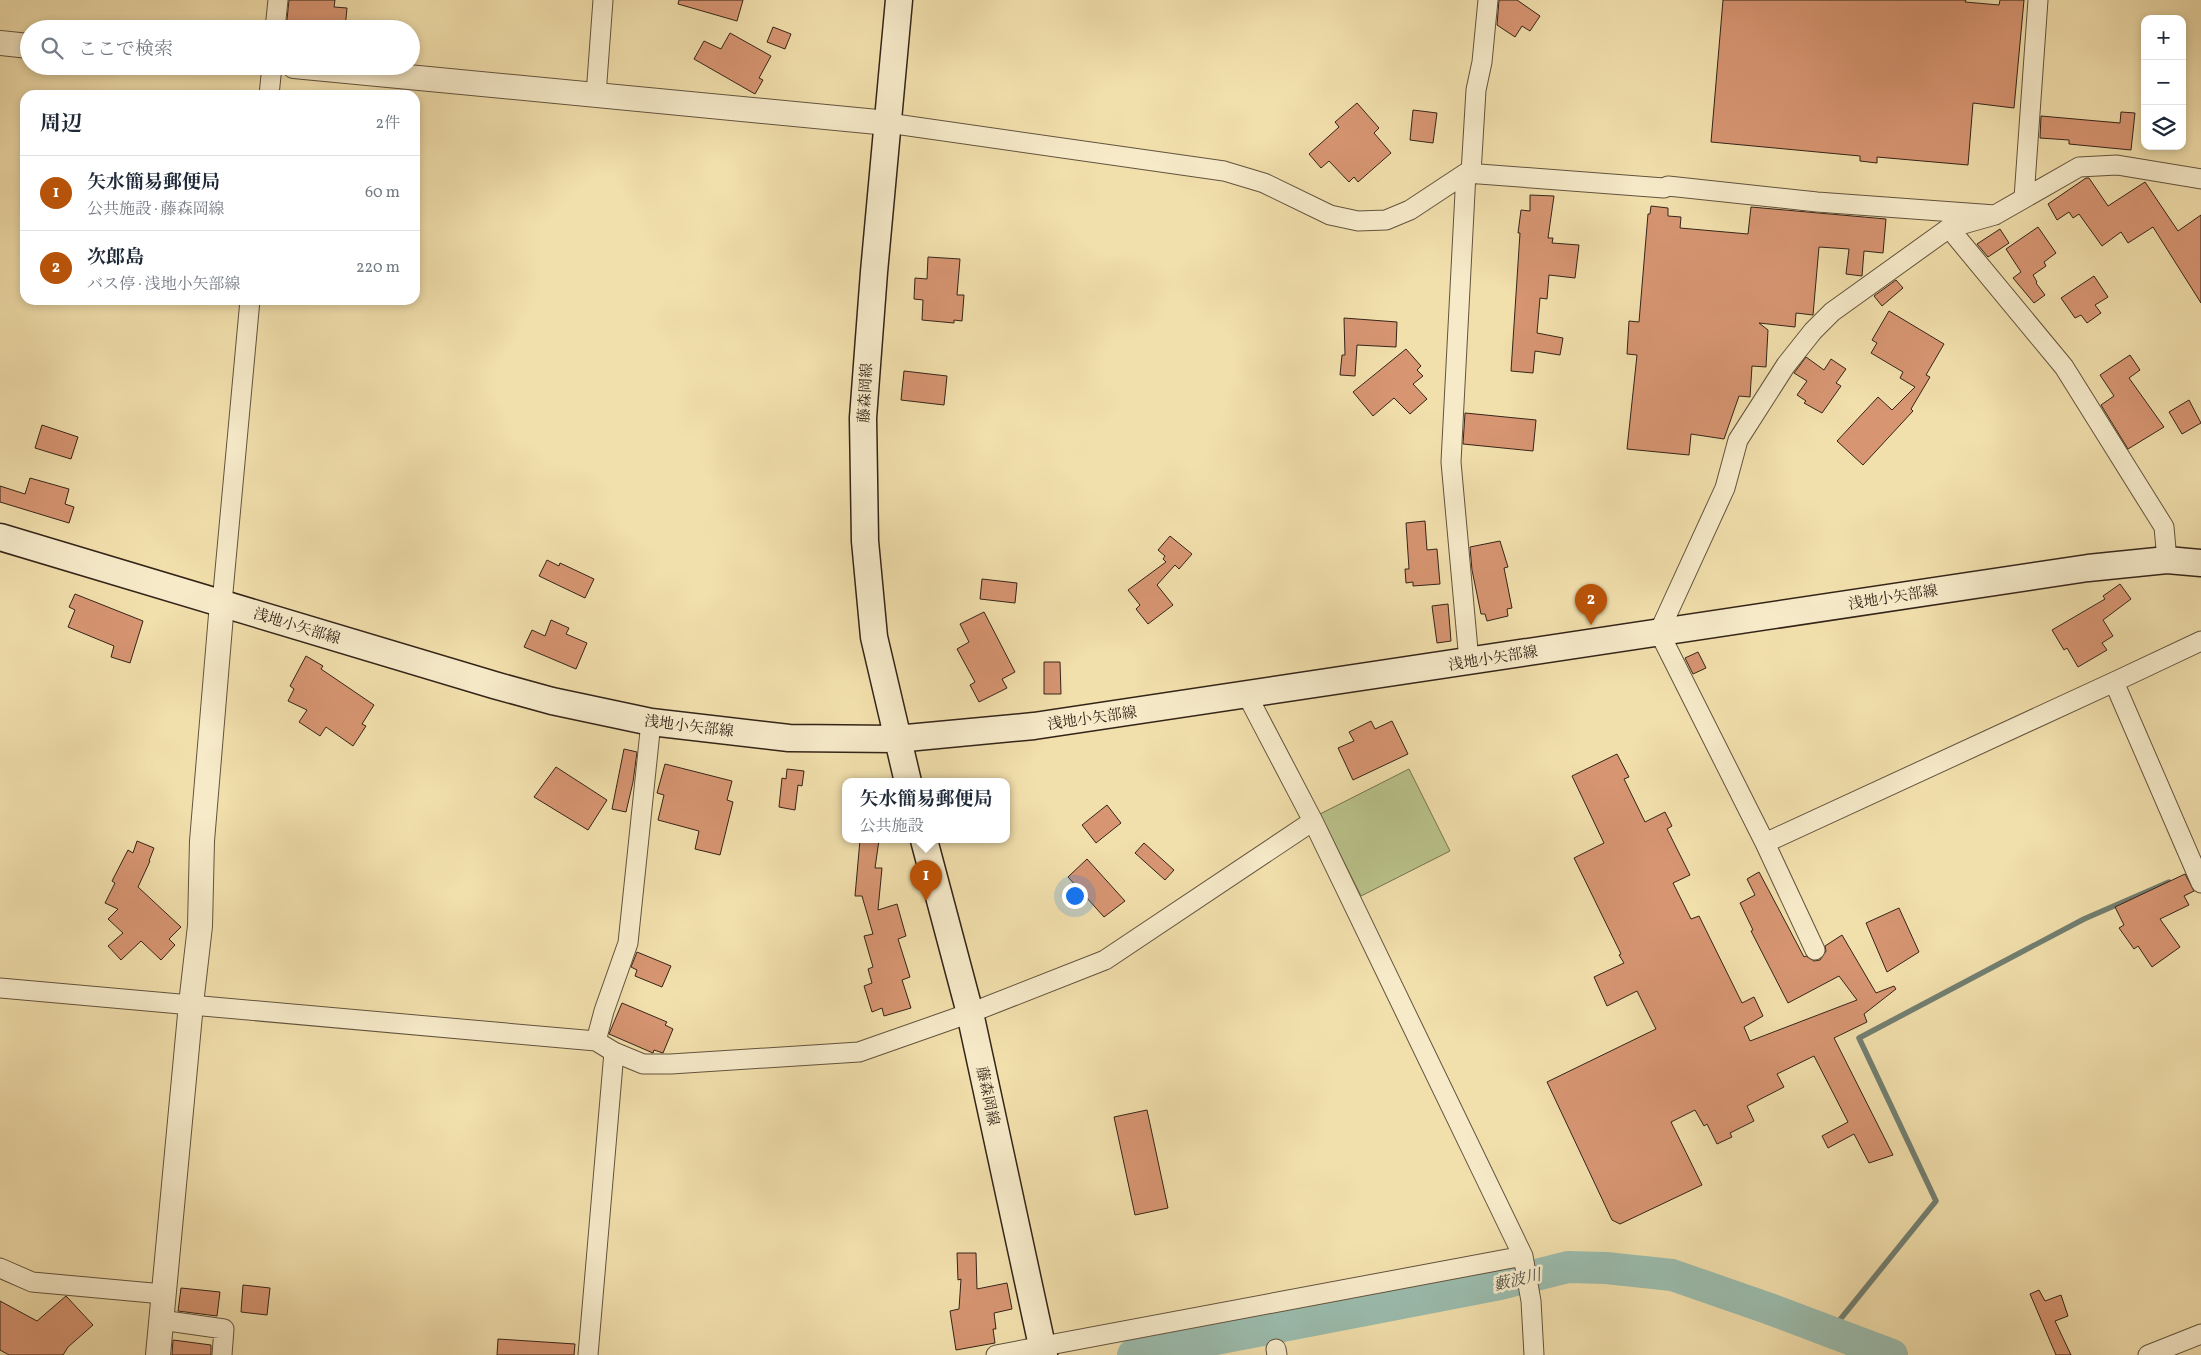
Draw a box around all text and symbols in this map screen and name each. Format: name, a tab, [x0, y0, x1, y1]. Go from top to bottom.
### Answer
map controls	[2141, 15, 2186, 150]
button: +	[2141, 15, 2186, 60]
search box	[20, 20, 420, 75]
icon: search	[38, 34, 66, 62]
text: ここで検索	[78, 37, 173, 63]
button: −	[2141, 60, 2186, 105]
button: layers	[2141, 105, 2186, 150]
text: 周辺	[40, 110, 82, 139]
text: 2件	[375, 113, 400, 135]
text: 矢水簡易郵便局	[87, 170, 220, 196]
text: 1	[53, 182, 59, 204]
text: 60 m	[365, 182, 400, 204]
text: 公共施設 · 藤森岡線	[87, 199, 225, 221]
text: 次郎島	[87, 245, 144, 271]
text: 2	[52, 257, 60, 279]
text: 220 m	[356, 257, 400, 279]
text: バス停 · 浅地小矢部線	[87, 274, 241, 296]
street label: 藤森岡線	[854, 363, 879, 424]
street label: 浅地小矢部線	[1847, 581, 1939, 616]
pin: 2	[1575, 584, 1607, 625]
street label: 浅地小矢部線	[250, 604, 343, 651]
street label: 浅地小矢部線	[1447, 642, 1539, 677]
street label: 浅地小矢部線	[1046, 703, 1138, 736]
street label: 浅地小矢部線	[643, 712, 735, 743]
popup	[842, 778, 1010, 843]
text: 矢水簡易郵便局	[859, 787, 993, 813]
text: 公共施設	[859, 816, 924, 838]
pin: 1	[910, 860, 942, 901]
your location	[1062, 883, 1088, 909]
street label: 藤森岡線	[970, 1065, 1003, 1128]
water label: 藪波川	[1492, 1264, 1545, 1297]

